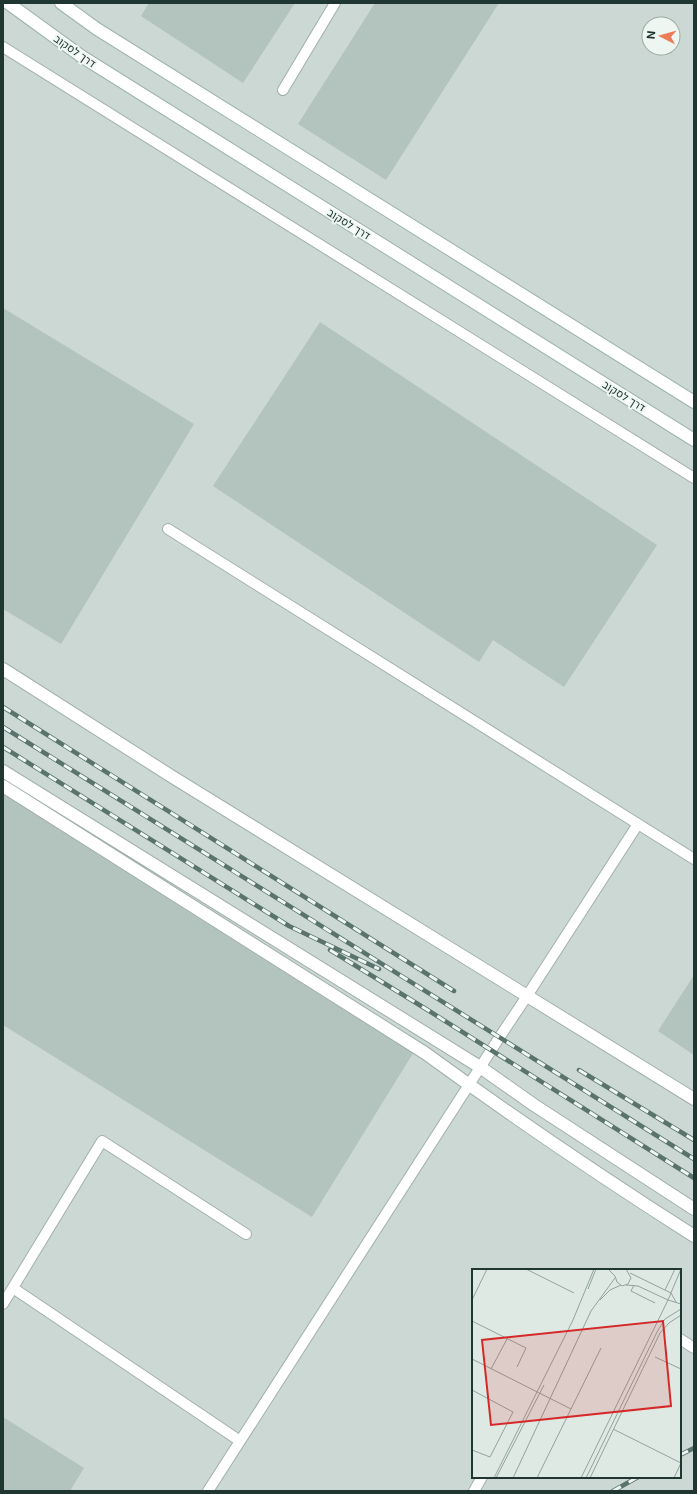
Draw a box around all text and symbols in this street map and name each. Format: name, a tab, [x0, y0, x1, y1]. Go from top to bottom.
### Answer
north arrow	[641, 16, 681, 56]
text: N	[644, 30, 658, 40]
street label: דרך לסקוב	[51, 31, 99, 71]
street label: דרך לסקוב	[325, 205, 373, 243]
street label: דרך לסקוב	[600, 377, 648, 415]
inset map	[472, 1269, 681, 1478]

